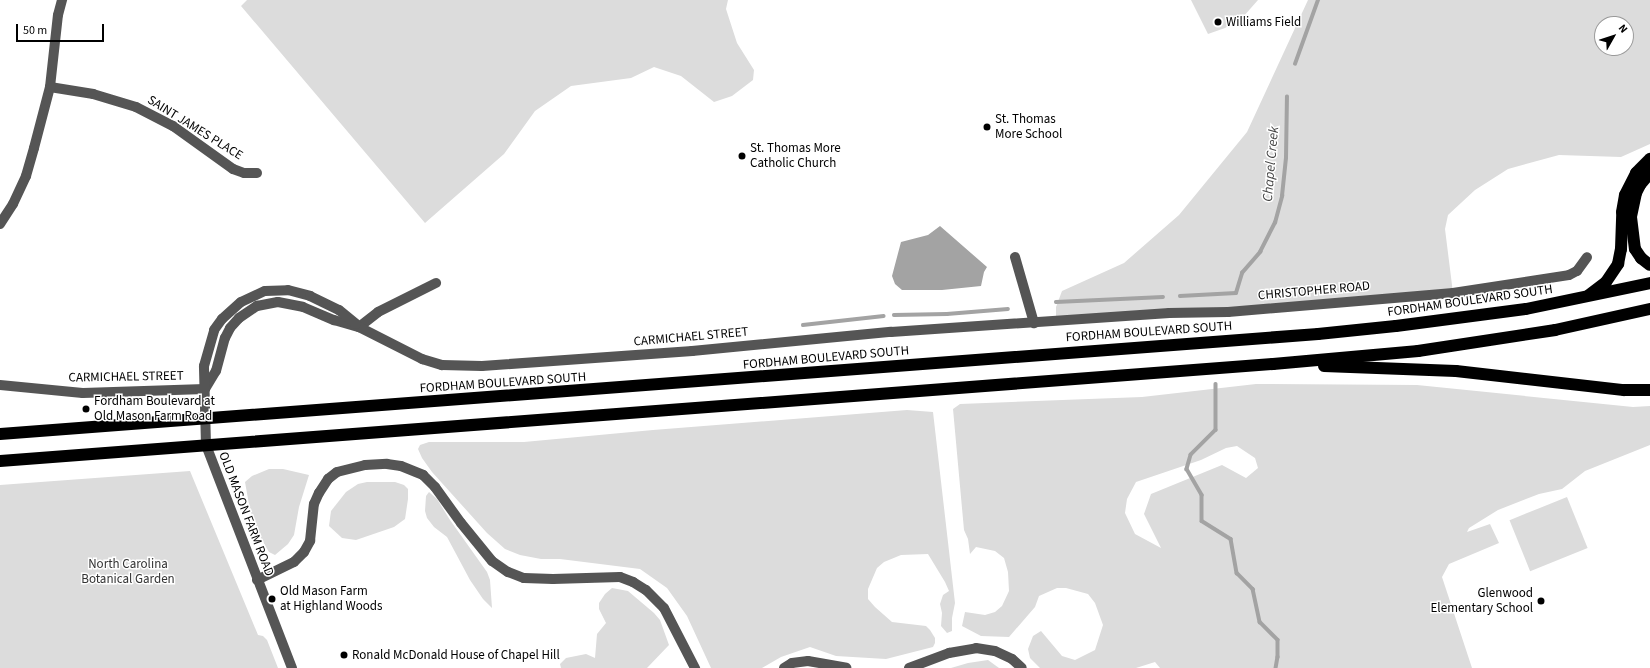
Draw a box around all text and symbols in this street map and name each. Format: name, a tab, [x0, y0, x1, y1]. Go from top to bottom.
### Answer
place label: Williams Field	[1226, 14, 1301, 30]
scale bar	[18, 16, 106, 42]
north arrow	[1594, 16, 1634, 56]
marker: Williams Field	[1213, 17, 1223, 27]
text: N	[1615, 21, 1631, 36]
text: 50 m	[23, 22, 47, 39]
street label: SAINT JAMES PLACE	[144, 92, 246, 164]
place label: St. Thomas More School	[995, 112, 1062, 143]
marker: St. Thomas More School	[982, 122, 992, 132]
water label: Chapel Creek	[1259, 126, 1283, 202]
place label: St. Thomas More Catholic Church	[750, 141, 841, 172]
marker: St. Thomas More Catholic Church	[737, 151, 747, 161]
street label: CHRISTOPHER ROAD	[1257, 278, 1371, 304]
street label: FORDHAM BOULEVARD SOUTH	[1386, 282, 1554, 320]
street label: FORDHAM BOULEVARD SOUTH	[1065, 318, 1233, 346]
street label: CARMICHAEL STREET	[633, 324, 749, 350]
street label: FORDHAM BOULEVARD SOUTH	[742, 343, 910, 373]
street label: CARMICHAEL STREET	[68, 368, 184, 386]
street label: FORDHAM BOULEVARD SOUTH	[419, 369, 587, 397]
place label: Fordham Boulevard at Old Mason Farm Road	[94, 394, 215, 425]
marker: Fordham Boulevard at Old Mason Farm Road	[81, 404, 91, 414]
street label: OLD MASON FARM ROAD	[215, 450, 277, 578]
park label: North Carolina Botanical Garden	[81, 557, 175, 588]
place label: Old Mason Farm at Highland Woods	[280, 584, 382, 615]
place label: Glenwood Elementary School	[1431, 586, 1533, 617]
marker: Old Mason Farm at Highland Woods	[267, 594, 277, 604]
marker: Glenwood Elementary School	[1536, 596, 1546, 606]
place label: Ronald McDonald House of Chapel Hill	[352, 647, 560, 663]
marker: Ronald McDonald House of Chapel Hill	[339, 650, 349, 660]

